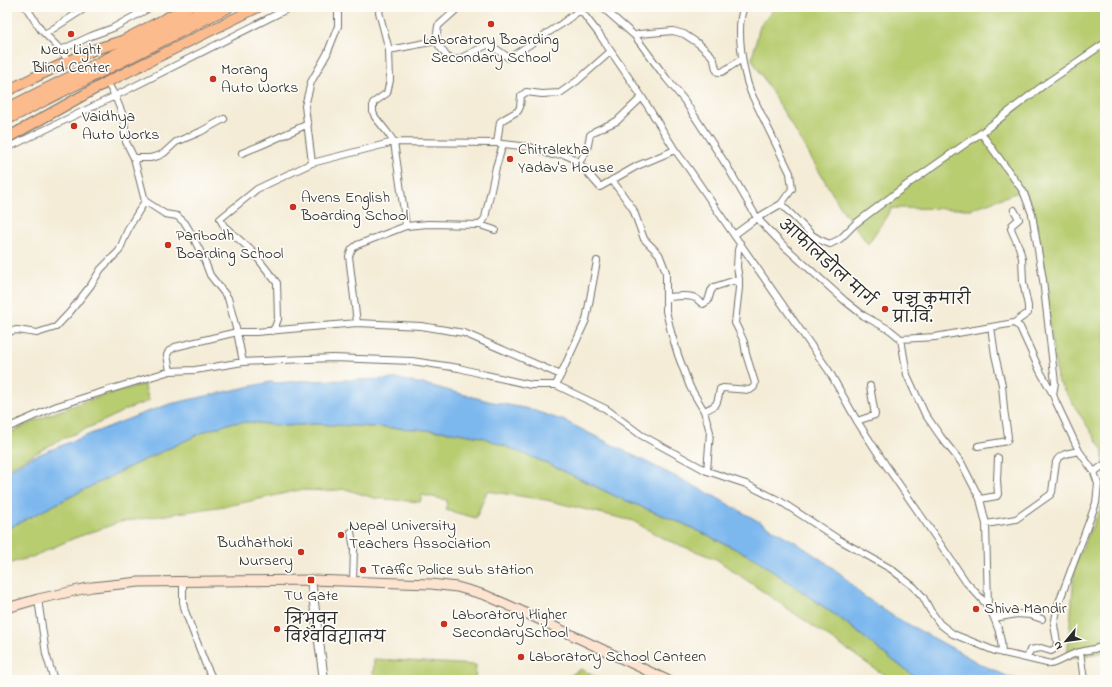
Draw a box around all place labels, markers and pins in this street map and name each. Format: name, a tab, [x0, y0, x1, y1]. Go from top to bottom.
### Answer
marker: Laboratory Boarding Secondary School	[486, 19, 496, 29]
place label: Laboratory Boarding Secondary School	[423, 28, 559, 70]
marker: New Light Blind Center	[66, 29, 76, 39]
place label: New Light Blind Center	[31, 38, 110, 80]
place label: Morang Auto Works	[221, 58, 299, 100]
marker: Morang Auto Works	[208, 74, 218, 84]
place label: Vaidhya Auto Works	[81, 105, 160, 147]
marker: Vaidhya Auto Works	[69, 121, 79, 131]
place label: Chitralekha Yadav's House	[518, 138, 614, 180]
marker: Chitralekha Yadav's House	[505, 154, 515, 164]
place label: Avens English Boarding School	[300, 186, 409, 228]
marker: Avens English Boarding School	[288, 202, 298, 212]
place label: Paribodh Boarding School	[175, 224, 284, 266]
marker: Paribodh Boarding School	[163, 240, 173, 250]
place label: पञ्च कुमारी प्रा.वि.	[892, 286, 972, 330]
marker: पञ्च कुमारी प्रा.वि.	[880, 304, 890, 314]
place label: Nepal University Teachers Association	[349, 514, 491, 556]
marker: Nepal University Teachers Association	[336, 530, 346, 540]
place label: Budhathoki Nursery	[216, 531, 293, 573]
marker: Budhathoki Nursery	[296, 547, 306, 557]
place label: Traffic Police sub station	[371, 558, 534, 582]
marker: Traffic Police sub station	[358, 565, 368, 575]
marker: TU Gate	[306, 575, 316, 585]
place label: TU Gate	[284, 584, 339, 608]
place label: Shiva Mandir	[984, 597, 1067, 621]
place label: Laboratory Higher SecondarySchool	[452, 603, 568, 645]
marker: Shiva Mandir	[971, 604, 981, 614]
place label: त्रिभुवन विश्वविद्यालय	[284, 607, 387, 650]
marker: Laboratory Higher SecondarySchool	[439, 619, 449, 629]
marker: त्रिभुवन विश्वविद्यालय	[272, 624, 282, 634]
place label: Laboratory School Canteen	[529, 645, 706, 669]
marker: Laboratory School Canteen	[516, 652, 526, 662]

